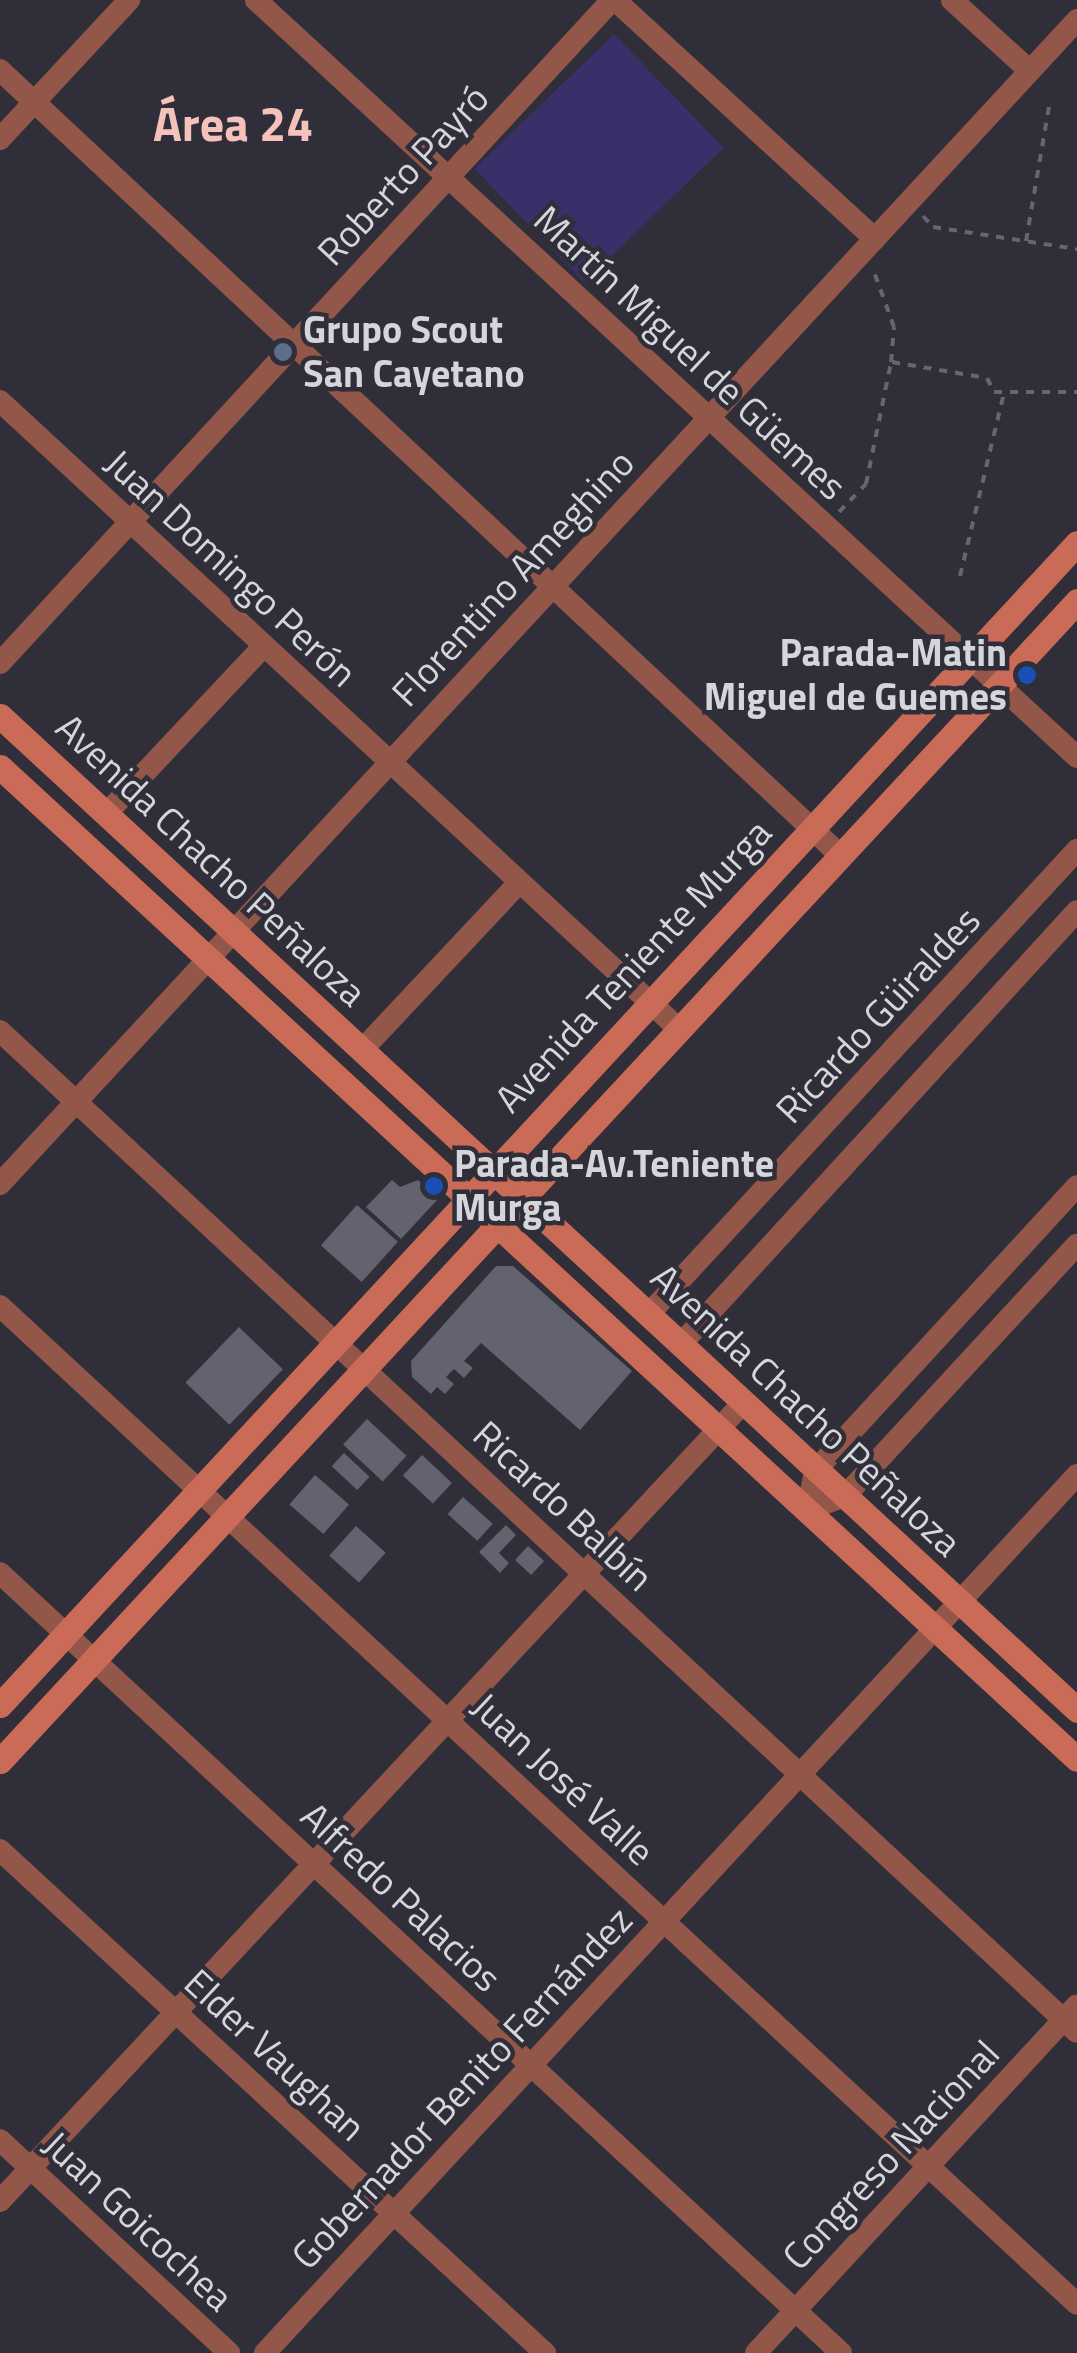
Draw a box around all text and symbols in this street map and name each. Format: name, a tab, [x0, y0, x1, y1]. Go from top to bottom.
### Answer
street label: Roberto Payró	[308, 75, 498, 275]
district label: Área 24	[153, 95, 313, 153]
street label: Martín Miguel de Güemes	[525, 197, 855, 509]
place label: Grupo Scout San Cayetano	[303, 307, 525, 396]
marker: Grupo Scout San Cayetano	[272, 341, 294, 363]
street label: Juan Domingo Perón	[96, 440, 366, 696]
street label: Florentino Ameghino	[382, 440, 644, 716]
place label: Parada-Matin Miguel de Guemes	[704, 630, 1007, 719]
marker: Parada-Matin Miguel de Guemes	[1016, 664, 1038, 686]
street label: Avenida Chacho Peñaloza	[47, 705, 375, 1015]
street label: Avenida Teniente Murga	[485, 810, 781, 1122]
street label: Ricardo Güiraldes	[766, 898, 990, 1132]
place label: Parada-Av.Teniente Murga	[454, 1141, 774, 1230]
marker: Parada-Av.Teniente Murga	[423, 1175, 445, 1197]
street label: Avenida Chacho Peñaloza	[642, 1255, 970, 1565]
street label: Ricardo Balbín	[464, 1411, 662, 1601]
street label: Juan José Valle	[463, 1683, 663, 1875]
street label: Alfredo Palacios	[292, 1793, 510, 2001]
street label: Gobernador Benito Fernández	[282, 1898, 642, 2278]
street label: Elder Vaughan	[175, 1960, 375, 2150]
street label: Congreso Nacional	[773, 2031, 1009, 2279]
street label: Juan Goicochea	[34, 2122, 242, 2320]

